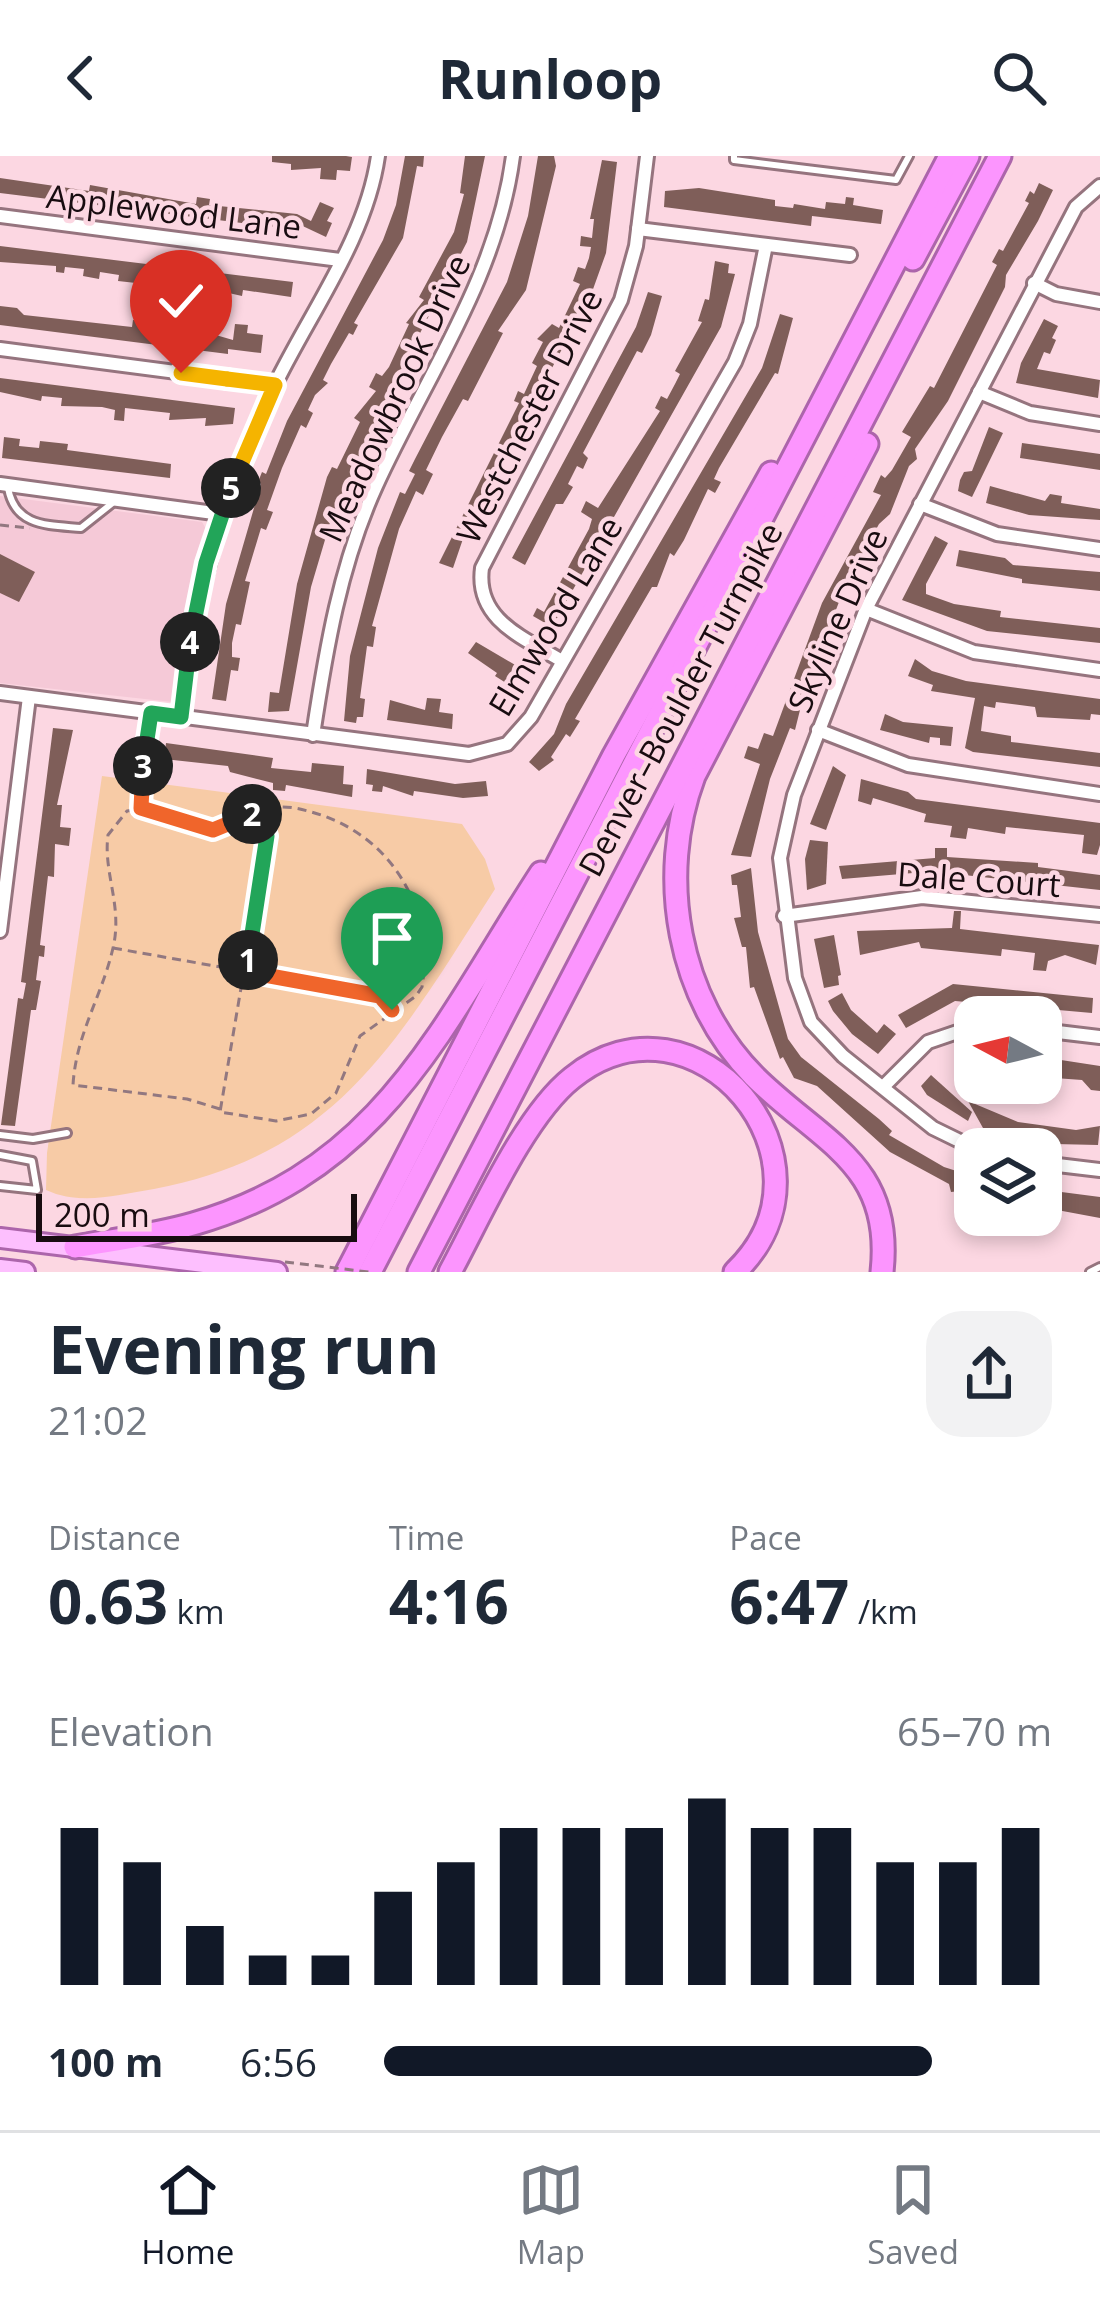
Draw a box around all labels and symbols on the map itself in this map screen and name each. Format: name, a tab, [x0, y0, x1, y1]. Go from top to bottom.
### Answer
street label: Applewood Lane	[44, 173, 304, 249]
street label: Meadowbrook Drive	[308, 247, 480, 549]
pin	[130, 250, 232, 373]
street label: Westchester Drive	[445, 281, 613, 551]
pin: 5	[201, 458, 261, 518]
street label: Elmwood Lane	[478, 508, 632, 724]
street label: Denver–Boulder Turnpike	[567, 514, 793, 884]
street label: Skyline Drive	[776, 521, 898, 719]
pin: 4	[160, 612, 220, 672]
pin: 3	[113, 736, 173, 796]
pin: 2	[222, 784, 282, 844]
street label: Dale Court	[896, 851, 1062, 907]
pin	[341, 887, 443, 1010]
pin: 1	[218, 930, 278, 990]
north arrow	[954, 996, 1062, 1104]
scale bar	[36, 1188, 357, 1241]

